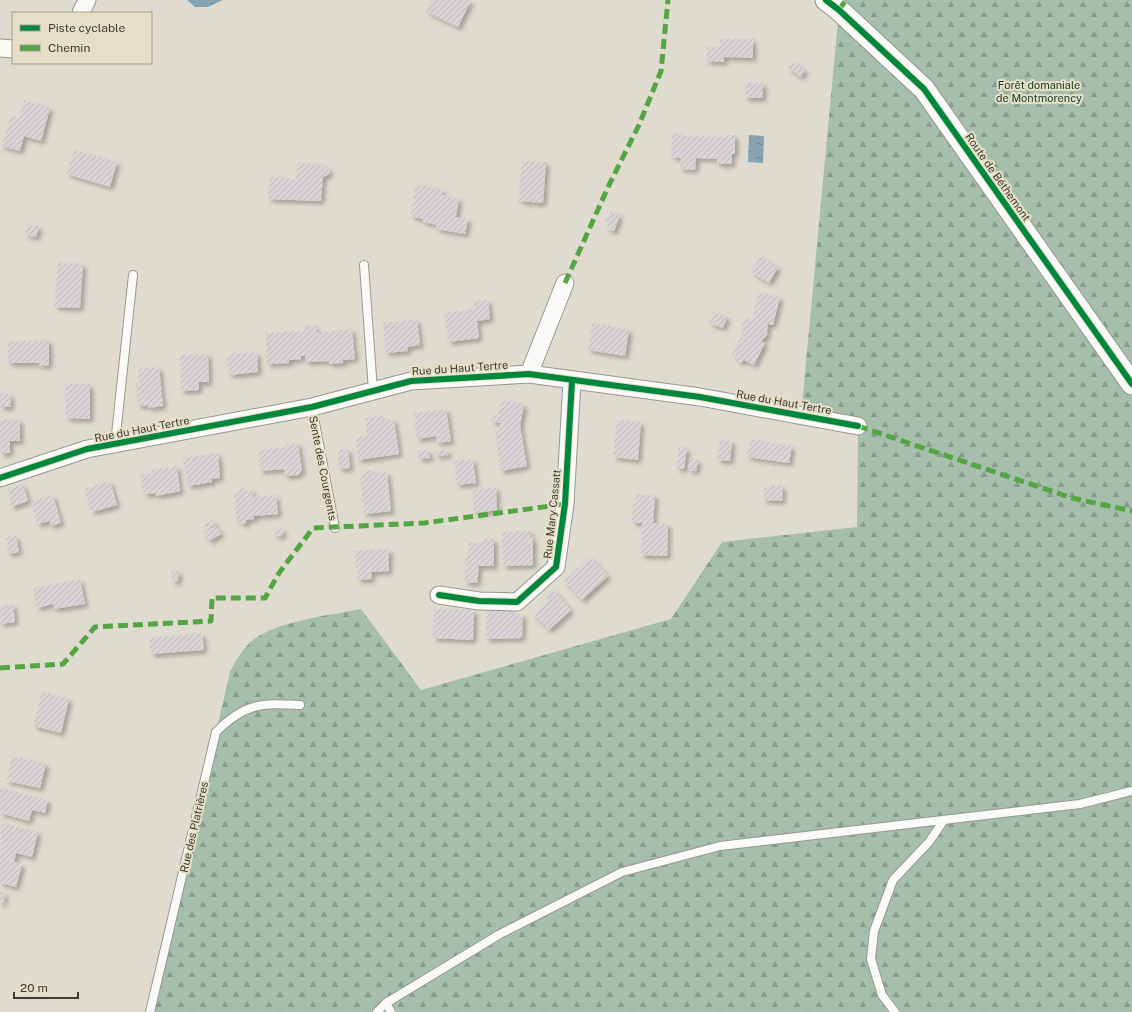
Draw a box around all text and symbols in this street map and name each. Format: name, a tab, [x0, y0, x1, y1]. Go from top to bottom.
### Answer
legend	[12, 12, 152, 64]
text: Piste cyclable	[48, 21, 125, 35]
text: Chemin	[48, 41, 90, 55]
park label: Forêt domaniale de Montmorency	[996, 79, 1082, 104]
street label: Route de Béthemont	[963, 131, 1033, 223]
street label: Rue du Haut Tertre	[411, 359, 509, 377]
street label: Rue du Haut Tertre	[735, 388, 833, 416]
street label: Rue du Haut Tertre	[93, 414, 191, 444]
street label: Sente des Courgents	[307, 414, 339, 522]
street label: Rue Mary Cassatt	[541, 469, 563, 559]
street label: Rue des Platrières	[178, 780, 210, 874]
scale bar	[14, 974, 78, 1000]
text: 20 m	[20, 981, 48, 995]

